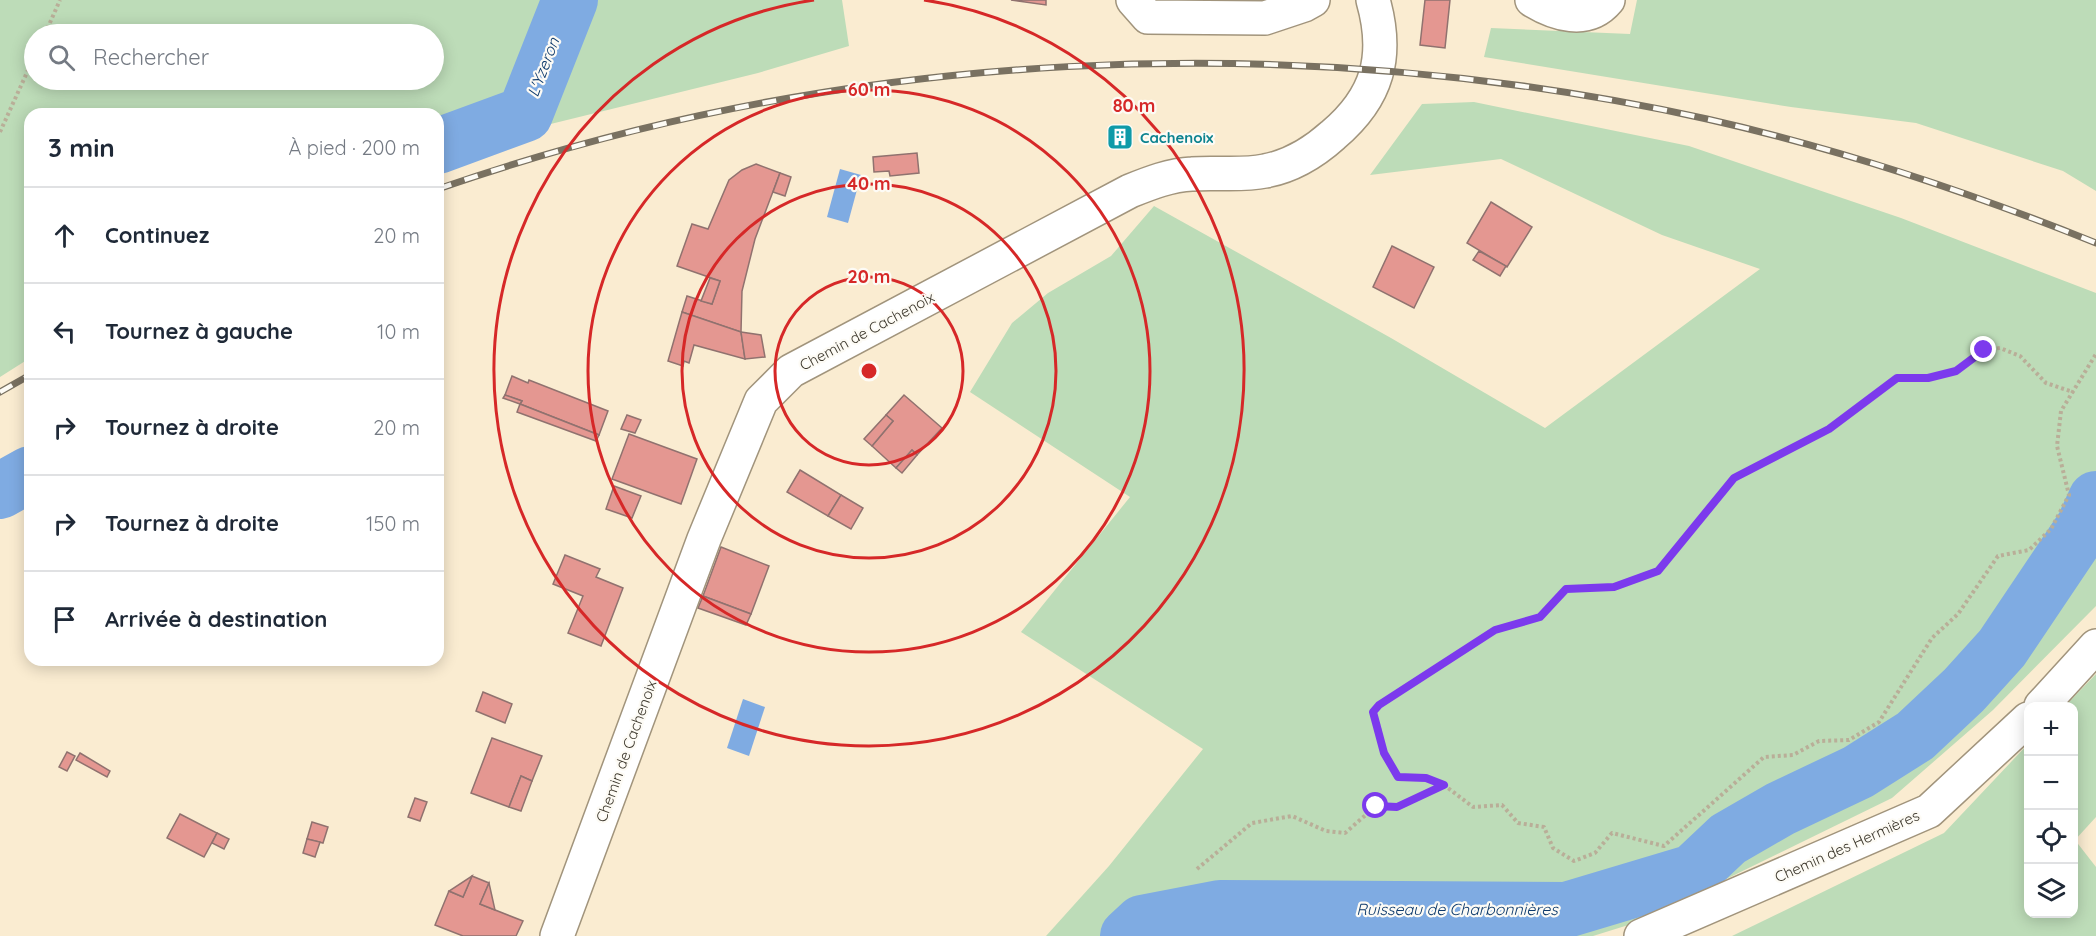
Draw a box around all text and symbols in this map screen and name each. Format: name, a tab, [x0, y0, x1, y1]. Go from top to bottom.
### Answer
search box	[24, 24, 444, 90]
water label: L'Yzeron	[523, 34, 564, 99]
icon: search	[45, 41, 78, 74]
text: Rechercher	[93, 43, 209, 71]
text: 60 m	[848, 78, 890, 101]
text: 80 m	[1113, 94, 1155, 117]
building icon: Cachenoix	[1105, 122, 1135, 152]
place label: Cachenoix	[1140, 128, 1214, 147]
text: 3 min	[48, 131, 115, 164]
text: À pied · 200 m	[288, 135, 420, 160]
text: 40 m	[847, 172, 891, 195]
icon: ahead	[48, 219, 81, 252]
text: Continuez	[105, 221, 209, 249]
text: 20 m	[373, 223, 420, 248]
text: 20 m	[848, 265, 890, 288]
street label: Chemin de Cachenoix	[796, 287, 938, 375]
icon: left	[48, 315, 81, 348]
text: Tournez à gauche	[105, 317, 293, 345]
text: 10 m	[377, 319, 420, 344]
route end	[1970, 336, 1996, 362]
centre of rings	[859, 361, 879, 381]
icon: right	[48, 411, 81, 444]
text: Tournez à droite	[105, 413, 279, 441]
text: 20 m	[373, 415, 420, 440]
icon: right	[48, 507, 81, 540]
text: Tournez à droite	[105, 509, 279, 537]
text: 150 m	[366, 511, 420, 536]
icon: arrive	[48, 603, 81, 636]
text: Arrivée à destination	[105, 605, 327, 633]
street label: Chemin de Cachenoix	[591, 677, 661, 825]
map controls	[2024, 702, 2078, 918]
button: +	[2024, 702, 2078, 756]
button: −	[2024, 756, 2078, 810]
route start	[1362, 792, 1388, 818]
street label: Chemin des Hermières	[1772, 805, 1922, 887]
button: locate	[2024, 810, 2078, 864]
button: layers	[2024, 864, 2078, 918]
water label: Ruisseau de Charbonnières	[1356, 899, 1559, 919]

